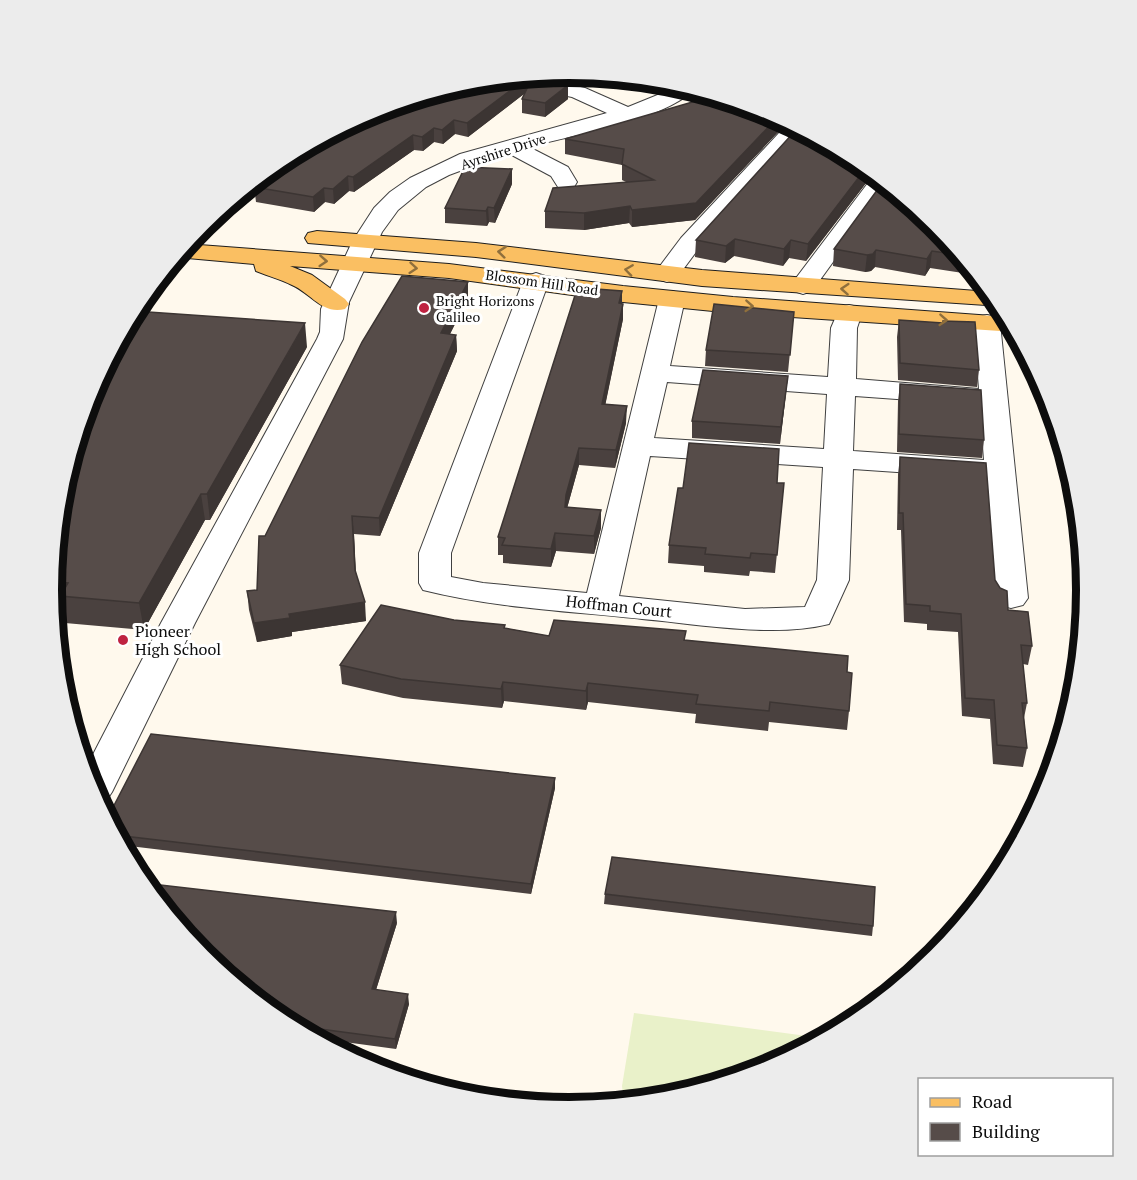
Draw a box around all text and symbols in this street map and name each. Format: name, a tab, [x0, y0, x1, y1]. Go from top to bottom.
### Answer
street label: Ayrshire Drive	[458, 128, 548, 174]
one-way arrow	[497, 246, 506, 259]
one-way arrow	[318, 254, 327, 267]
one-way arrow	[409, 261, 418, 274]
one-way arrow	[625, 264, 634, 276]
street label: Blossom Hill Road	[485, 265, 600, 299]
one-way arrow	[840, 283, 849, 296]
place label: Bright Horizons Galileo	[436, 291, 535, 326]
one-way arrow	[744, 299, 753, 312]
marker: Bright Horizons Galileo	[417, 301, 431, 315]
one-way arrow	[939, 313, 948, 326]
street label: Hoffman Court	[565, 589, 673, 623]
place label: Pioneer High School	[135, 620, 221, 660]
marker: Pioneer High School	[116, 633, 130, 647]
legend	[918, 1078, 1113, 1156]
text: Road	[972, 1089, 1012, 1113]
text: Building	[972, 1119, 1040, 1143]

